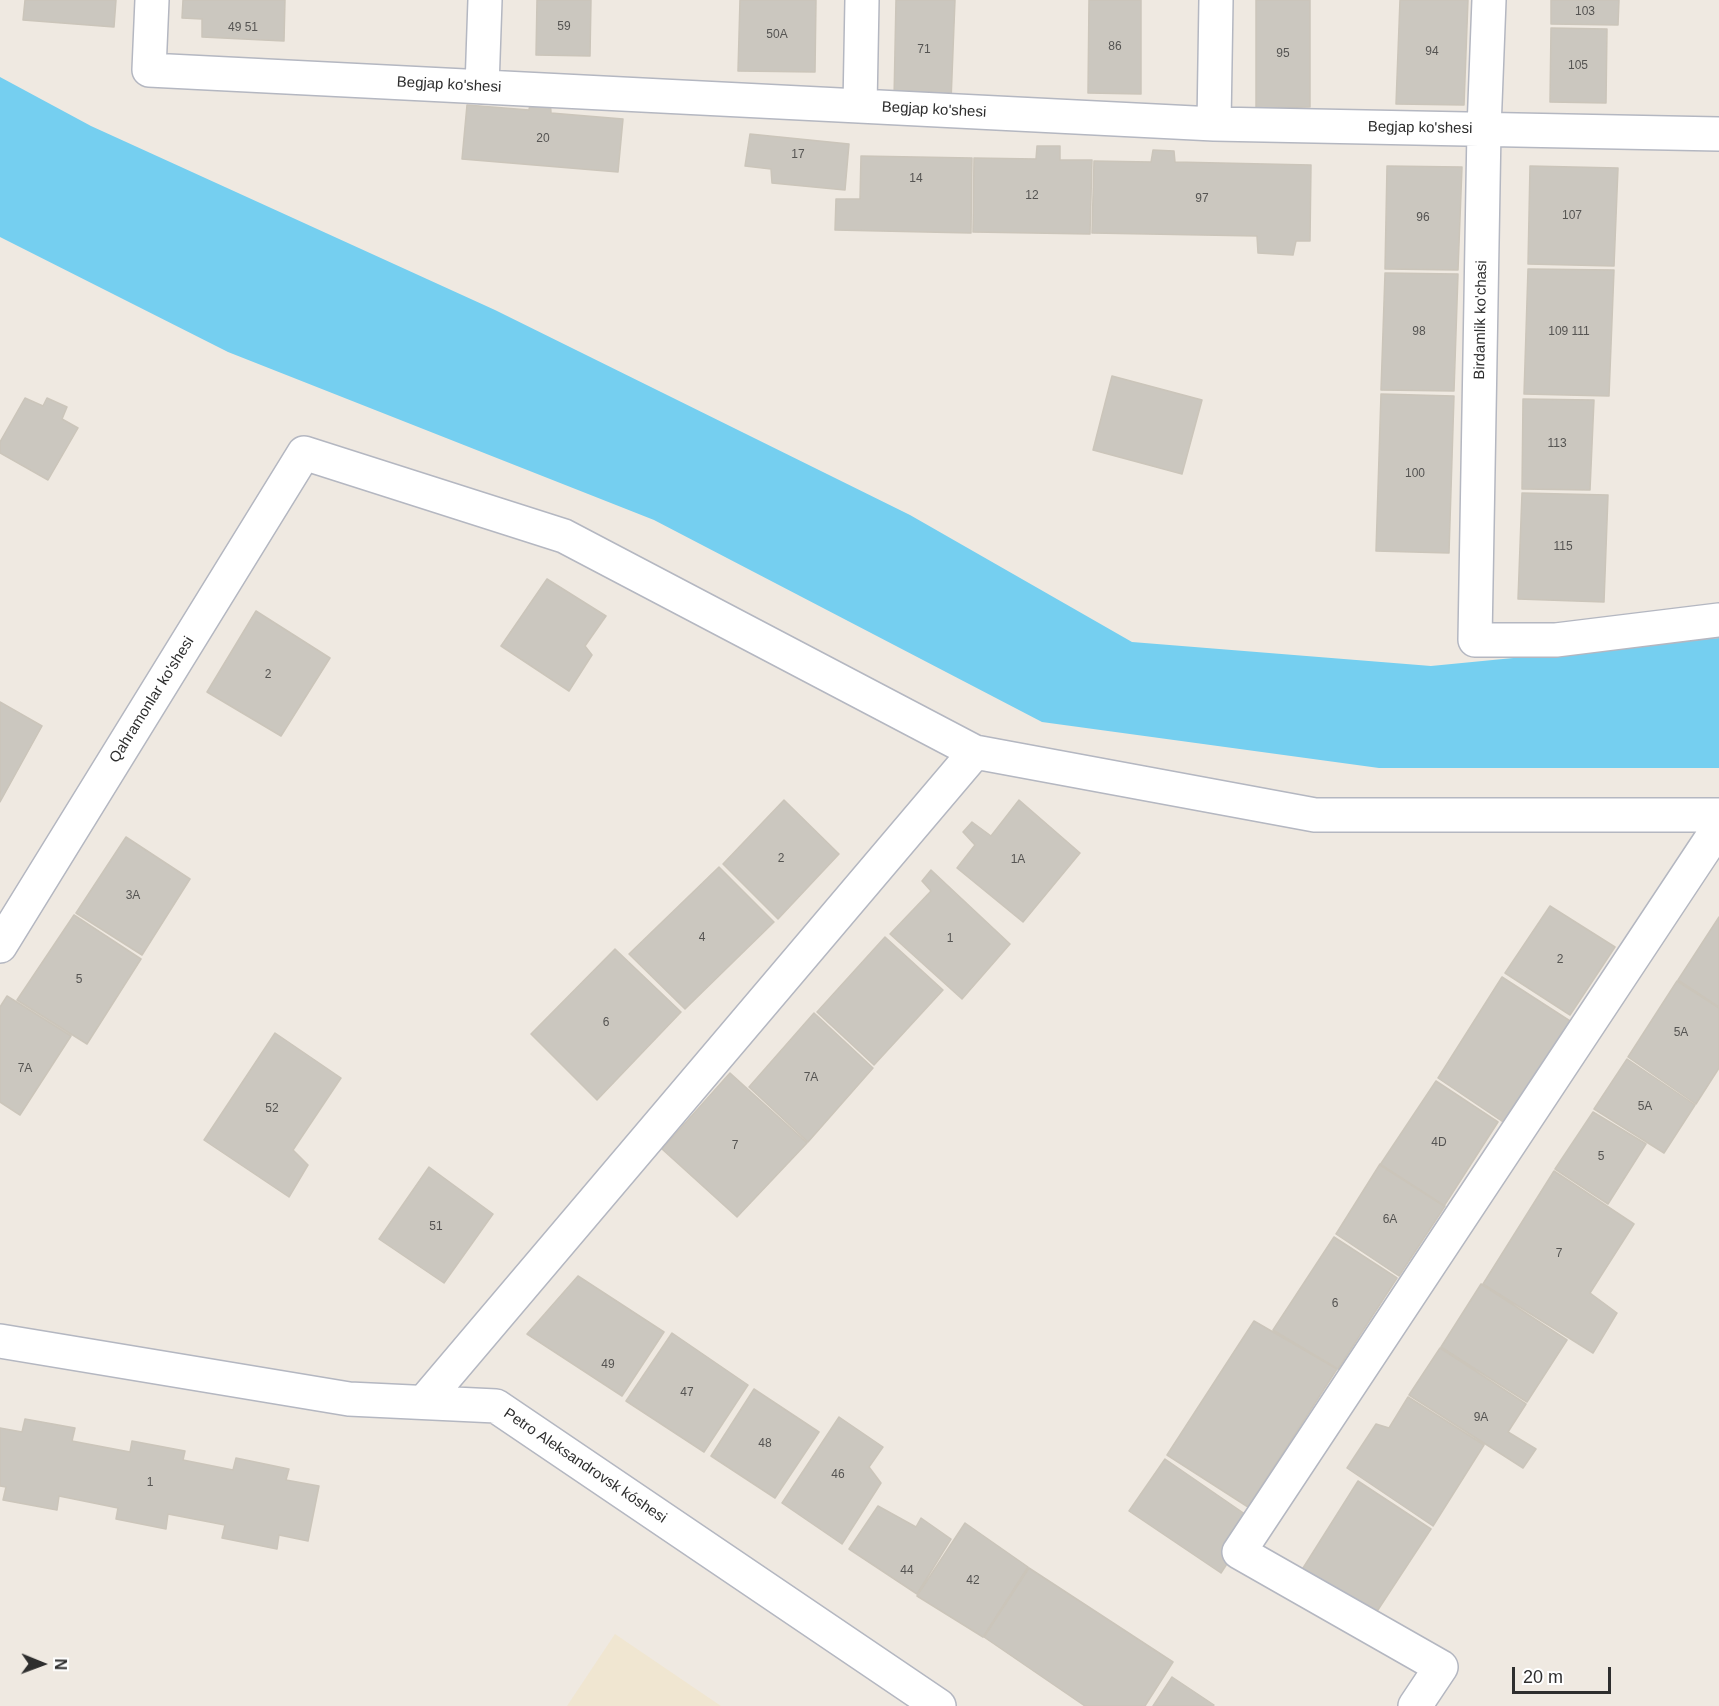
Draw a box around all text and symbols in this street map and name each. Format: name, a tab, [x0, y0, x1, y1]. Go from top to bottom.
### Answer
house number: 103	[1575, 5, 1595, 19]
house number: 59	[557, 20, 571, 34]
house number: 49 51	[228, 21, 258, 35]
house number: 50A	[766, 28, 788, 42]
house number: 86	[1108, 40, 1122, 54]
house number: 71	[917, 43, 931, 57]
house number: 94	[1425, 45, 1439, 59]
house number: 95	[1276, 47, 1290, 61]
house number: 105	[1568, 59, 1588, 73]
street label: Begjap ko'shesi	[396, 73, 502, 97]
street label: Begjap ko'shesi	[881, 98, 987, 122]
street label: Begjap ko'shesi	[1368, 118, 1472, 138]
house number: 20	[536, 132, 550, 146]
house number: 17	[791, 148, 805, 162]
house number: 14	[909, 172, 923, 186]
house number: 12	[1025, 189, 1039, 203]
house number: 97	[1195, 192, 1209, 206]
house number: 107	[1562, 209, 1582, 223]
house number: 96	[1416, 211, 1430, 225]
street label: Birdamlik ko'chasi	[1471, 260, 1491, 380]
house number: 98	[1412, 325, 1426, 339]
house number: 109 111	[1548, 325, 1590, 339]
house number: 113	[1547, 437, 1567, 451]
house number: 100	[1405, 467, 1425, 481]
house number: 115	[1553, 540, 1573, 554]
street label: Qahramonlar ko'shesi	[106, 634, 198, 766]
house number: 2	[265, 668, 271, 682]
house number: 2	[778, 852, 784, 866]
house number: 1A	[1011, 853, 1025, 867]
house number: 3A	[126, 889, 140, 903]
house number: 4	[699, 931, 705, 945]
house number: 1	[947, 932, 953, 946]
house number: 2	[1557, 953, 1563, 967]
house number: 5	[76, 973, 82, 987]
house number: 6	[603, 1016, 609, 1030]
house number: 5A	[1674, 1026, 1688, 1040]
house number: 7A	[18, 1062, 32, 1076]
house number: 7A	[804, 1071, 818, 1085]
house number: 5A	[1638, 1100, 1652, 1114]
house number: 52	[265, 1102, 279, 1116]
house number: 4D	[1431, 1136, 1447, 1150]
house number: 7	[732, 1139, 738, 1153]
house number: 5	[1598, 1150, 1604, 1164]
house number: 6A	[1383, 1213, 1397, 1227]
house number: 51	[429, 1220, 443, 1234]
house number: 7	[1556, 1247, 1562, 1261]
house number: 6	[1332, 1297, 1338, 1311]
house number: 49	[601, 1358, 615, 1372]
house number: 47	[680, 1386, 694, 1400]
street label: Petro Aleksandrovsk kóshesi	[500, 1405, 670, 1527]
house number: 9A	[1474, 1411, 1488, 1425]
house number: 48	[758, 1437, 772, 1451]
house number: 46	[831, 1468, 845, 1482]
house number: 1	[147, 1476, 153, 1490]
house number: 44	[900, 1564, 914, 1578]
house number: 42	[966, 1574, 980, 1588]
north arrow	[12, 1634, 72, 1694]
scale bar	[1515, 1655, 1614, 1693]
text: N	[52, 1658, 69, 1670]
text: 20 m	[1523, 1667, 1563, 1687]

